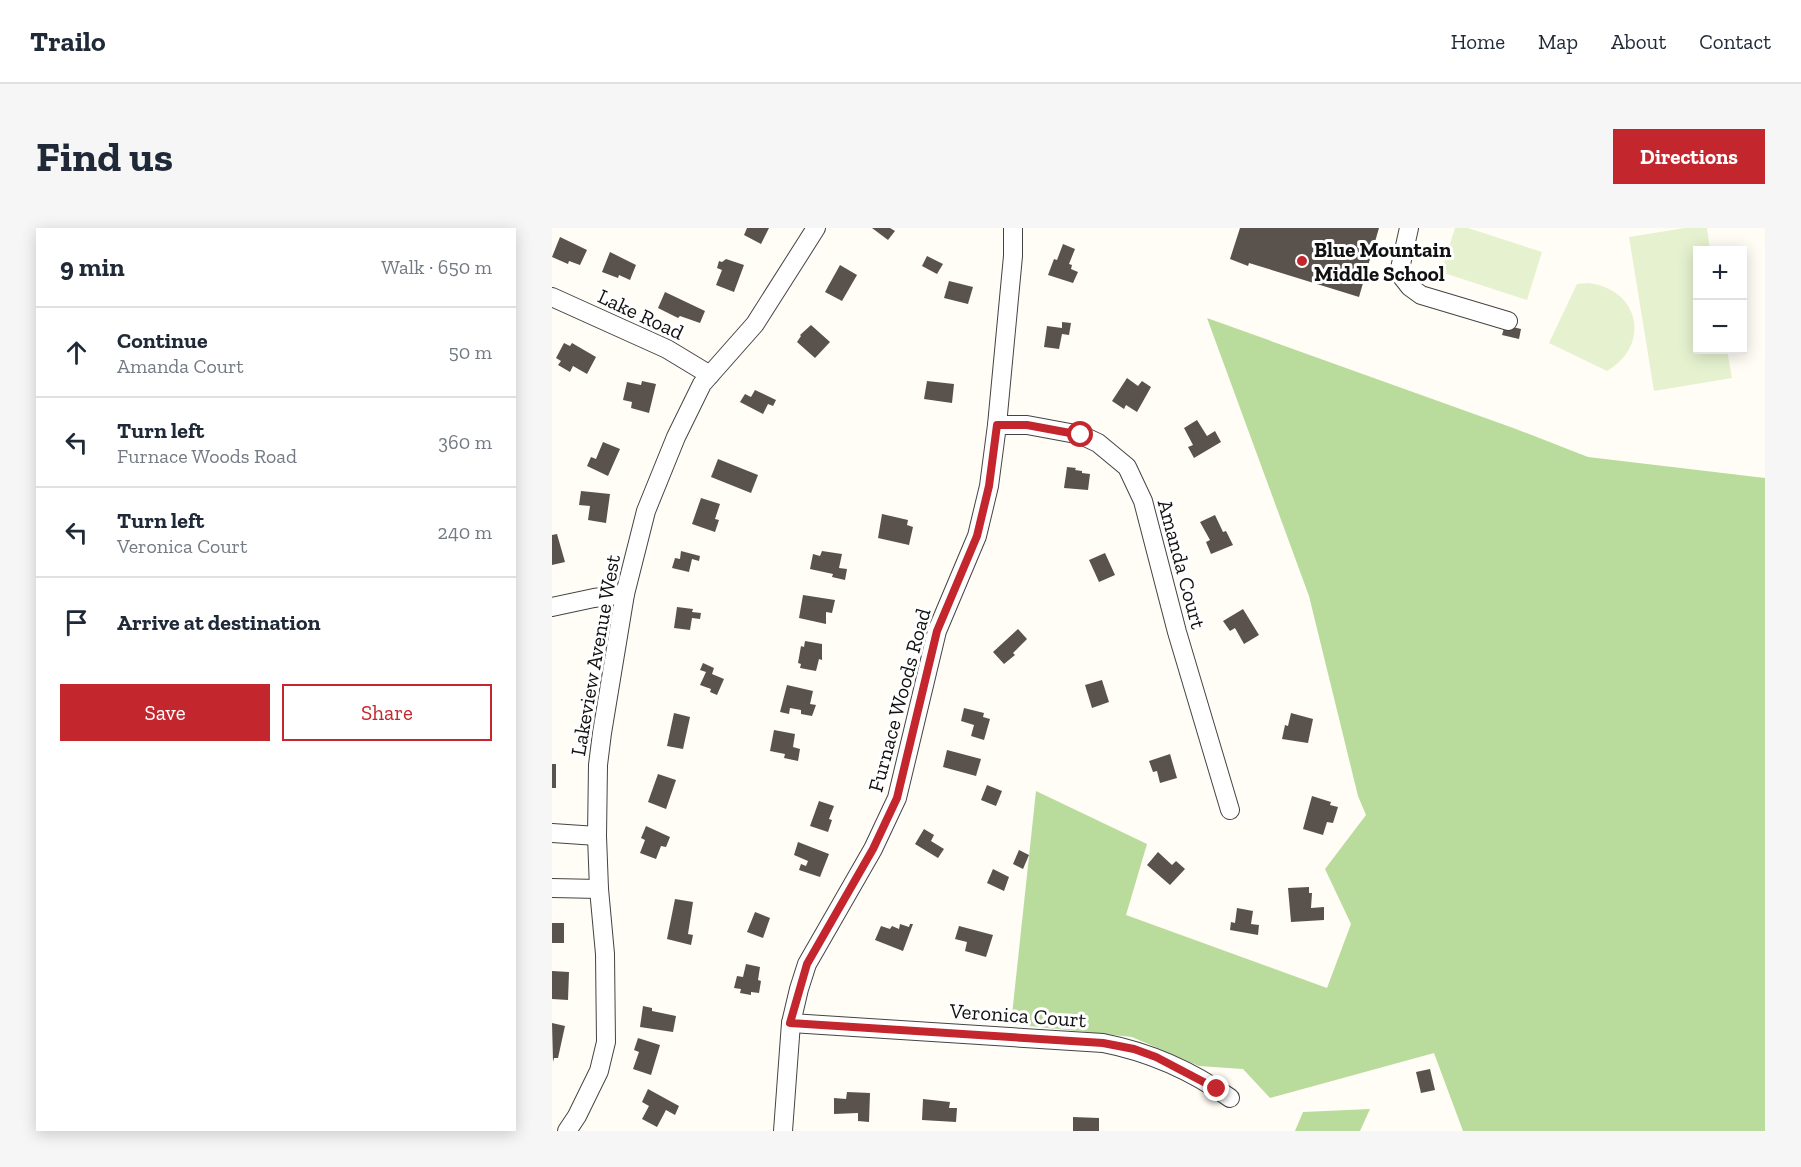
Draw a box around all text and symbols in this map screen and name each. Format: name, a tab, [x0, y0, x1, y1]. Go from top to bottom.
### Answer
text: Trailo	[30, 25, 106, 58]
text: Home	[1451, 29, 1505, 54]
text: Map	[1538, 29, 1578, 54]
text: About	[1611, 29, 1666, 54]
text: Contact	[1699, 29, 1771, 54]
button: Directions	[1613, 129, 1765, 184]
text: Find us	[36, 131, 173, 182]
place label: Blue Mountain Middle School	[1314, 237, 1452, 286]
map controls	[1693, 246, 1747, 354]
button: +	[1693, 246, 1747, 300]
text: 9 min	[60, 251, 125, 283]
marker: Blue Mountain Middle School	[1295, 254, 1309, 268]
text: Walk · 650 m	[381, 255, 492, 279]
street label: Lake Road	[594, 283, 688, 345]
button: −	[1693, 300, 1747, 354]
text: Continue	[117, 327, 208, 354]
icon: ahead	[60, 336, 93, 369]
text: 50 m	[448, 340, 492, 364]
text: Amanda Court	[117, 354, 244, 378]
text: Turn left	[117, 417, 204, 444]
route start	[1067, 421, 1093, 447]
icon: left	[60, 426, 93, 459]
text: 360 m	[438, 430, 492, 454]
text: Furnace Woods Road	[117, 444, 297, 468]
street label: Amanda Court	[1153, 496, 1211, 632]
text: Turn left	[117, 507, 204, 534]
icon: left	[60, 516, 93, 549]
text: 240 m	[438, 520, 492, 544]
text: Veronica Court	[117, 534, 247, 558]
street label: Lakeview Avenue West	[565, 552, 625, 757]
street label: Furnace Woods Road	[862, 605, 936, 795]
icon: arrive	[60, 606, 93, 639]
text: Arrive at destination	[117, 609, 320, 636]
button: Save	[60, 684, 270, 741]
button: Share	[282, 684, 492, 741]
street label: Veronica Court	[948, 998, 1087, 1032]
route end	[1203, 1075, 1229, 1101]

